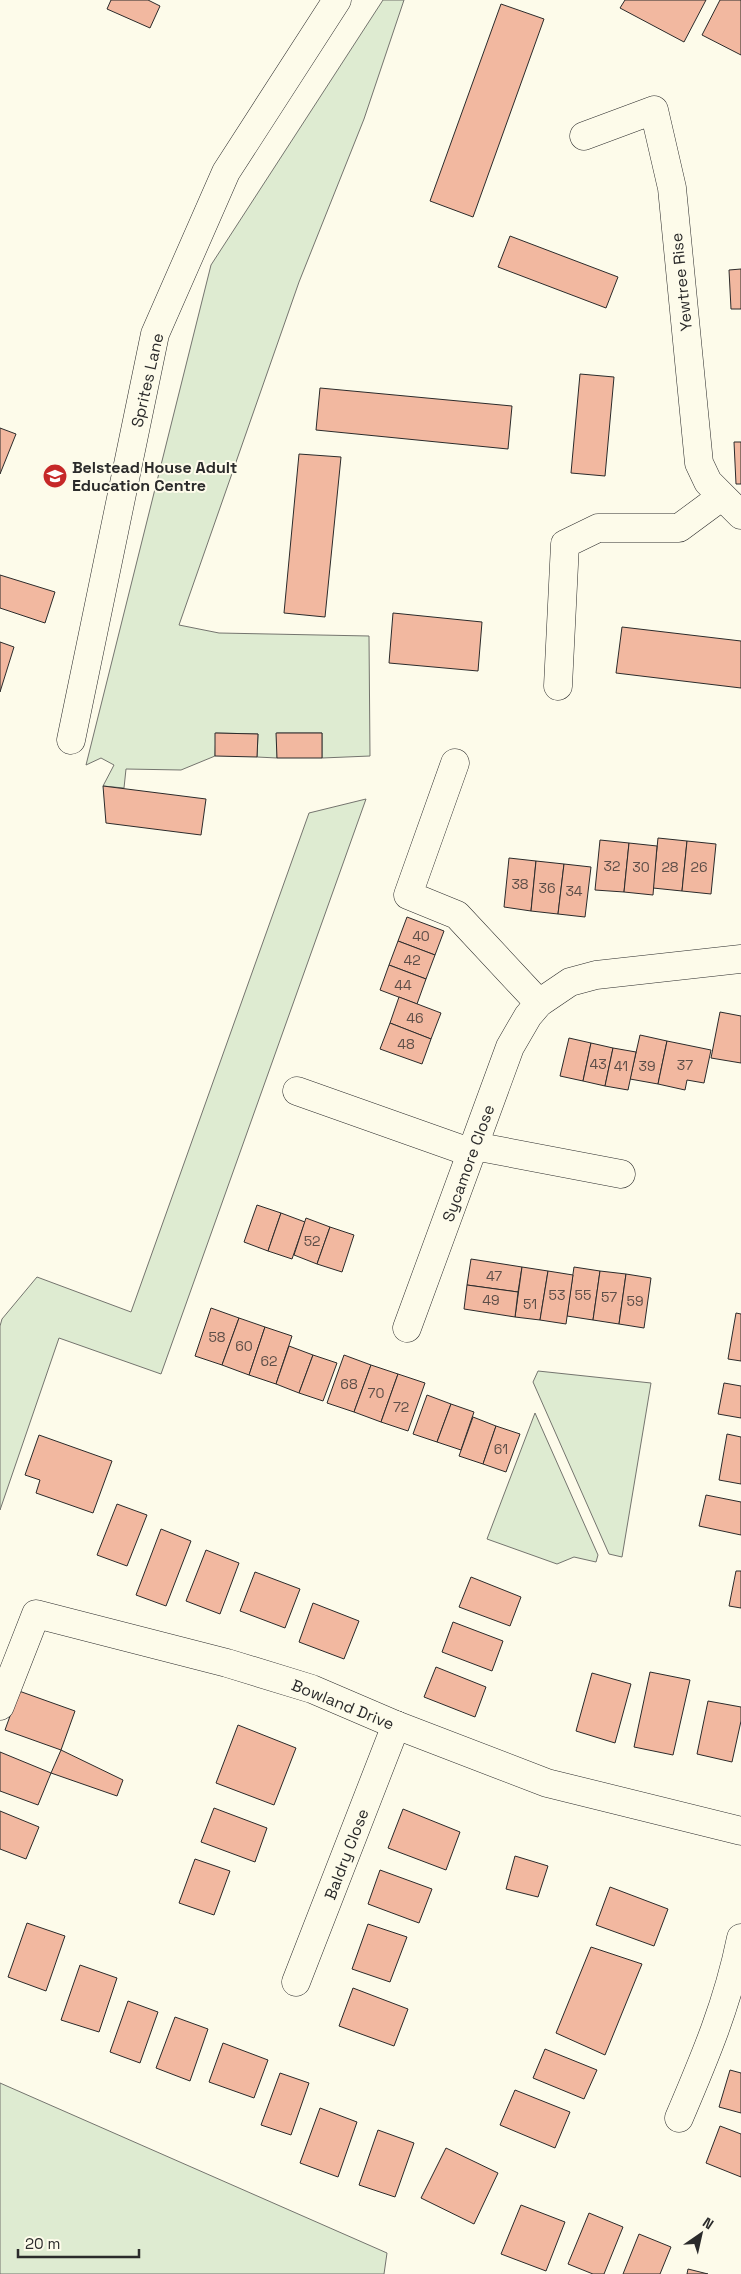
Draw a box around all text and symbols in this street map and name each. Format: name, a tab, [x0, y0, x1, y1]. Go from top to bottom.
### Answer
street label: Yewtree Rise	[666, 232, 697, 332]
street label: Sprites Lane	[126, 331, 169, 429]
place label: Belstead House Adult Education Centre	[72, 457, 237, 496]
school or university icon: Belstead House Adult Education Centre	[42, 463, 68, 489]
house number: 32	[604, 857, 620, 875]
house number: 30	[632, 858, 650, 876]
house number: 28	[661, 858, 679, 876]
house number: 26	[690, 858, 708, 876]
house number: 38	[511, 875, 529, 893]
house number: 36	[538, 879, 556, 897]
house number: 34	[565, 882, 583, 900]
house number: 40	[412, 927, 430, 945]
house number: 42	[403, 951, 421, 969]
house number: 44	[394, 976, 412, 994]
house number: 46	[406, 1009, 424, 1027]
house number: 48	[397, 1035, 415, 1053]
house number: 43	[589, 1055, 607, 1073]
house number: 37	[677, 1056, 693, 1074]
house number: 41	[614, 1057, 628, 1075]
house number: 39	[638, 1057, 656, 1075]
street label: Sycamore Close	[438, 1102, 499, 1225]
house number: 52	[304, 1232, 320, 1250]
house number: 47	[486, 1267, 502, 1285]
house number: 53	[549, 1286, 565, 1304]
house number: 55	[575, 1286, 591, 1304]
house number: 57	[601, 1288, 617, 1306]
house number: 49	[482, 1291, 500, 1309]
house number: 59	[627, 1292, 643, 1310]
house number: 51	[523, 1295, 537, 1313]
house number: 58	[208, 1328, 226, 1346]
house number: 60	[235, 1337, 253, 1355]
house number: 62	[261, 1352, 277, 1370]
house number: 68	[340, 1375, 358, 1393]
house number: 70	[368, 1384, 384, 1402]
house number: 72	[393, 1398, 409, 1416]
house number: 61	[494, 1440, 508, 1458]
street label: Bowland Drive	[288, 1674, 397, 1735]
street label: Baldry Close	[319, 1806, 373, 1903]
north arrow	[676, 2209, 726, 2259]
text: N	[699, 2213, 717, 2233]
scale bar	[18, 2226, 139, 2258]
text: 20 m	[25, 2234, 60, 2253]

